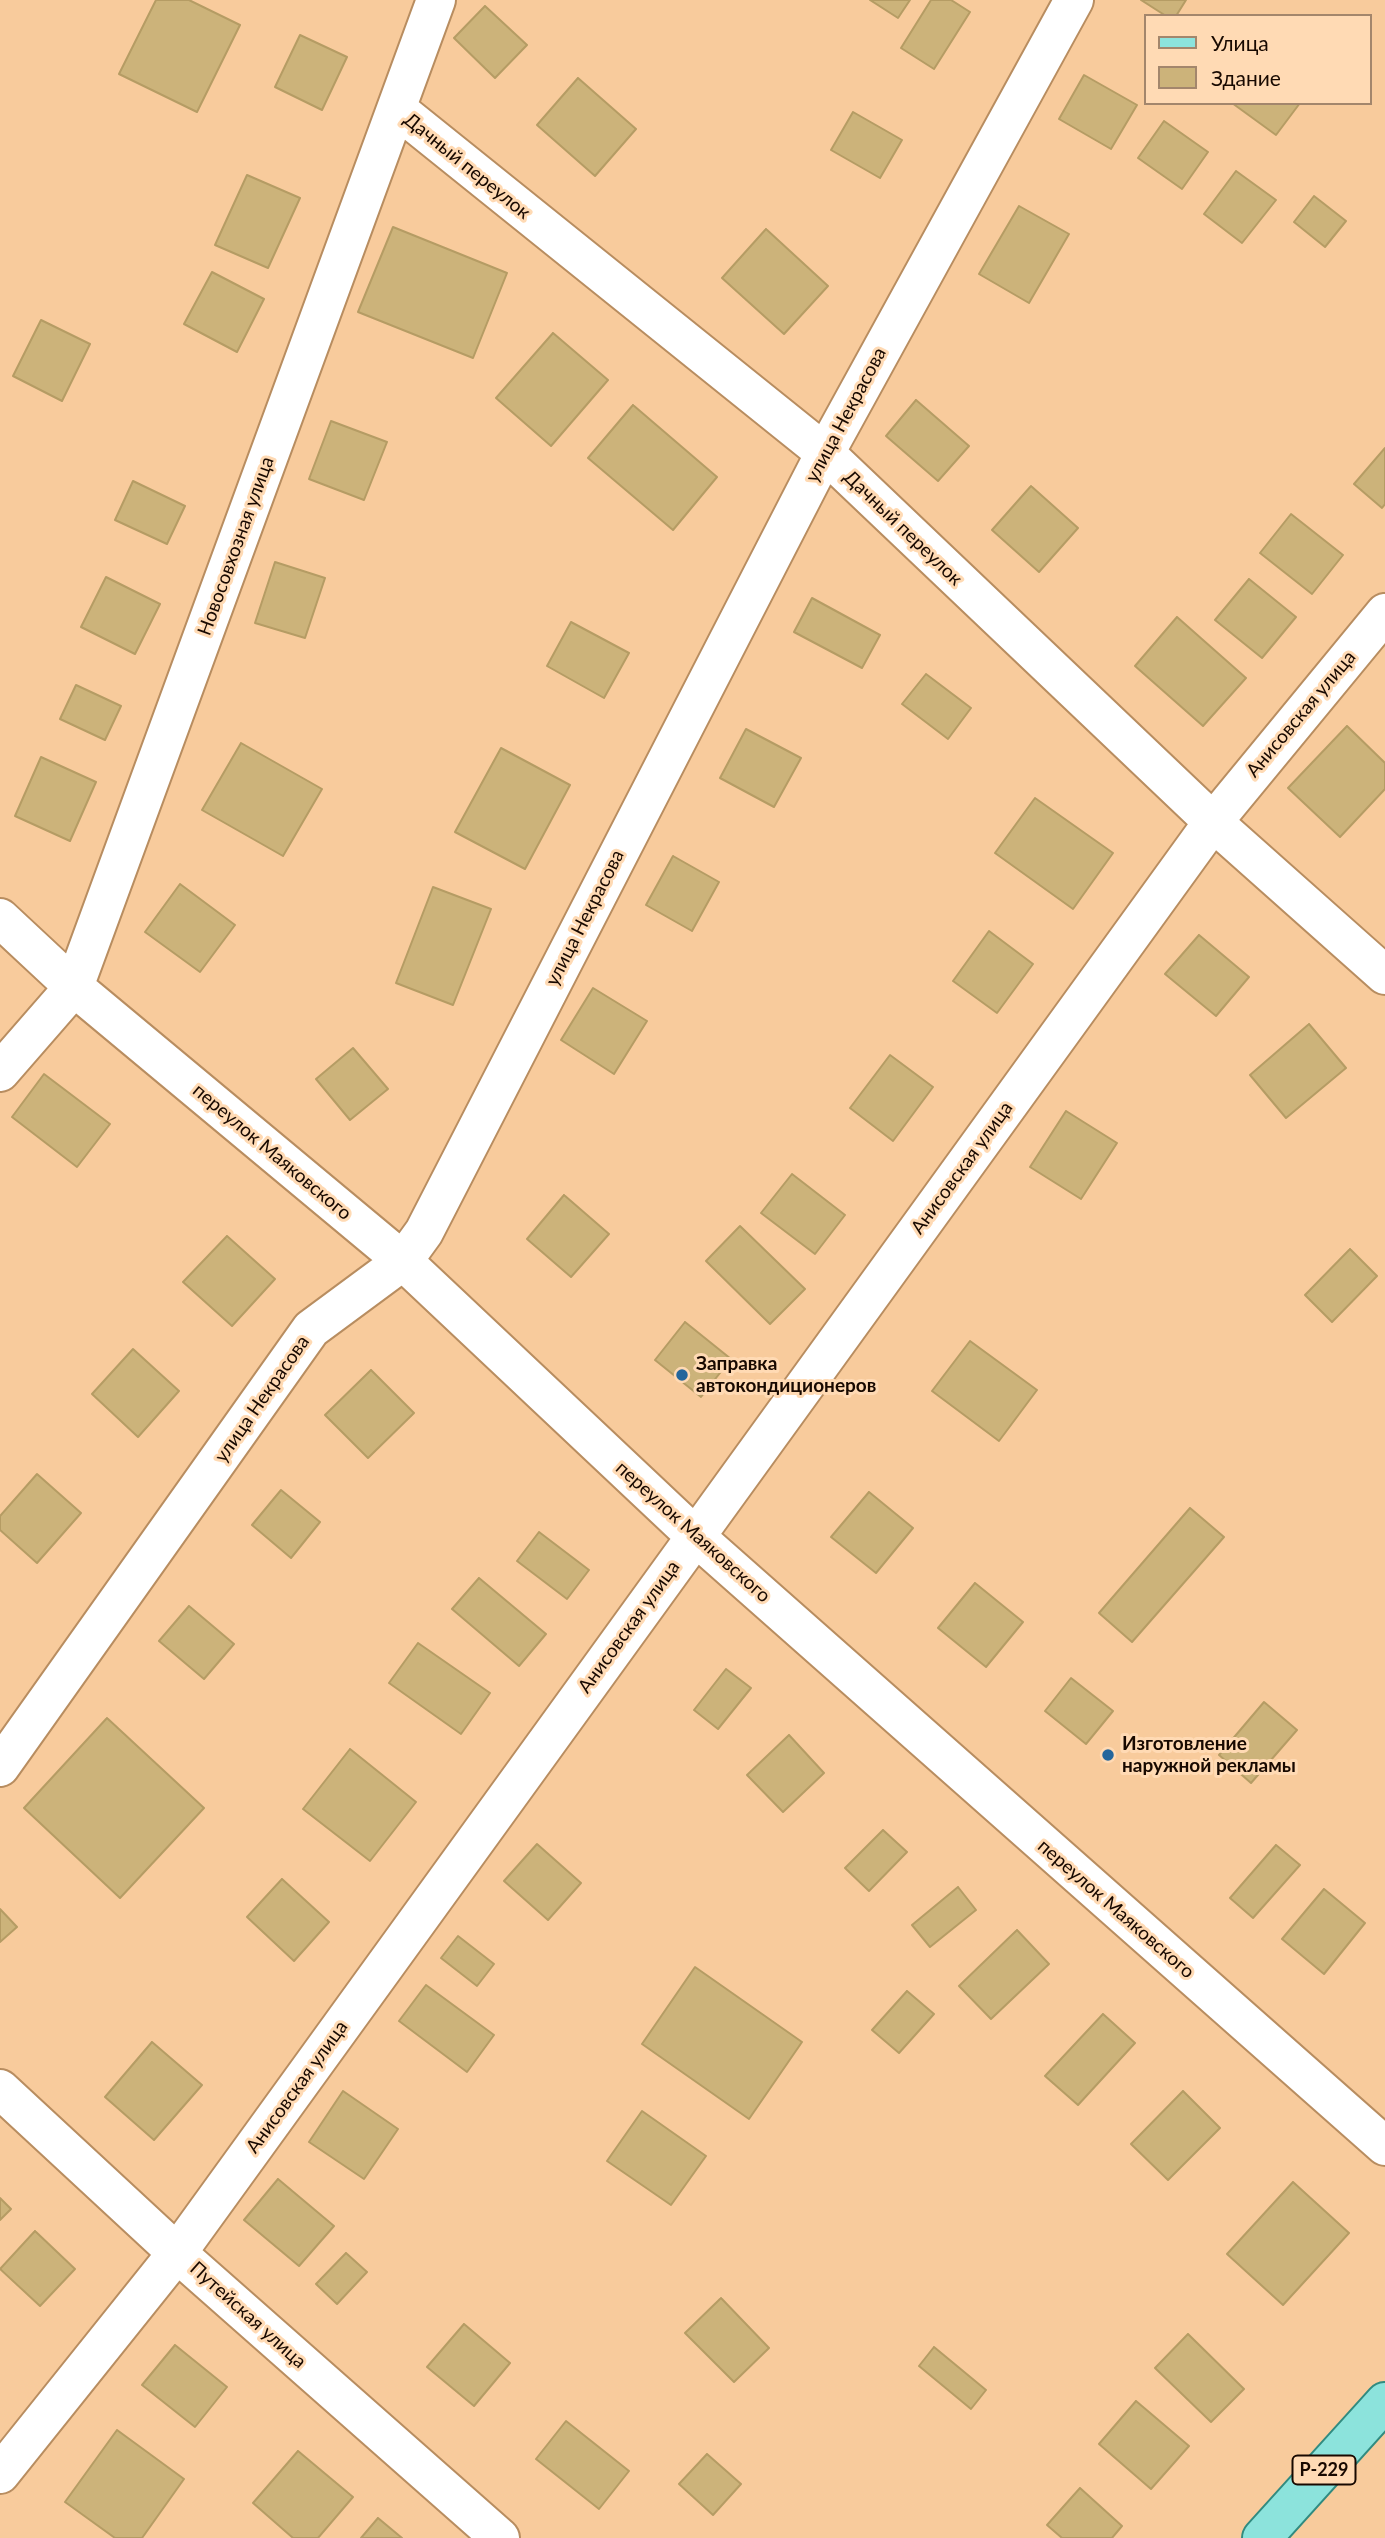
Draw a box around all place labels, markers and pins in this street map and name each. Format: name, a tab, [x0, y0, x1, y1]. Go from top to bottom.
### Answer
place label: Заправка автокондиционеров	[696, 1353, 876, 1397]
marker: Заправка автокондиционеров	[674, 1367, 690, 1383]
place label: Изготовление наружной рекламы	[1122, 1733, 1296, 1777]
marker: Изготовление наружной рекламы	[1100, 1747, 1116, 1763]

